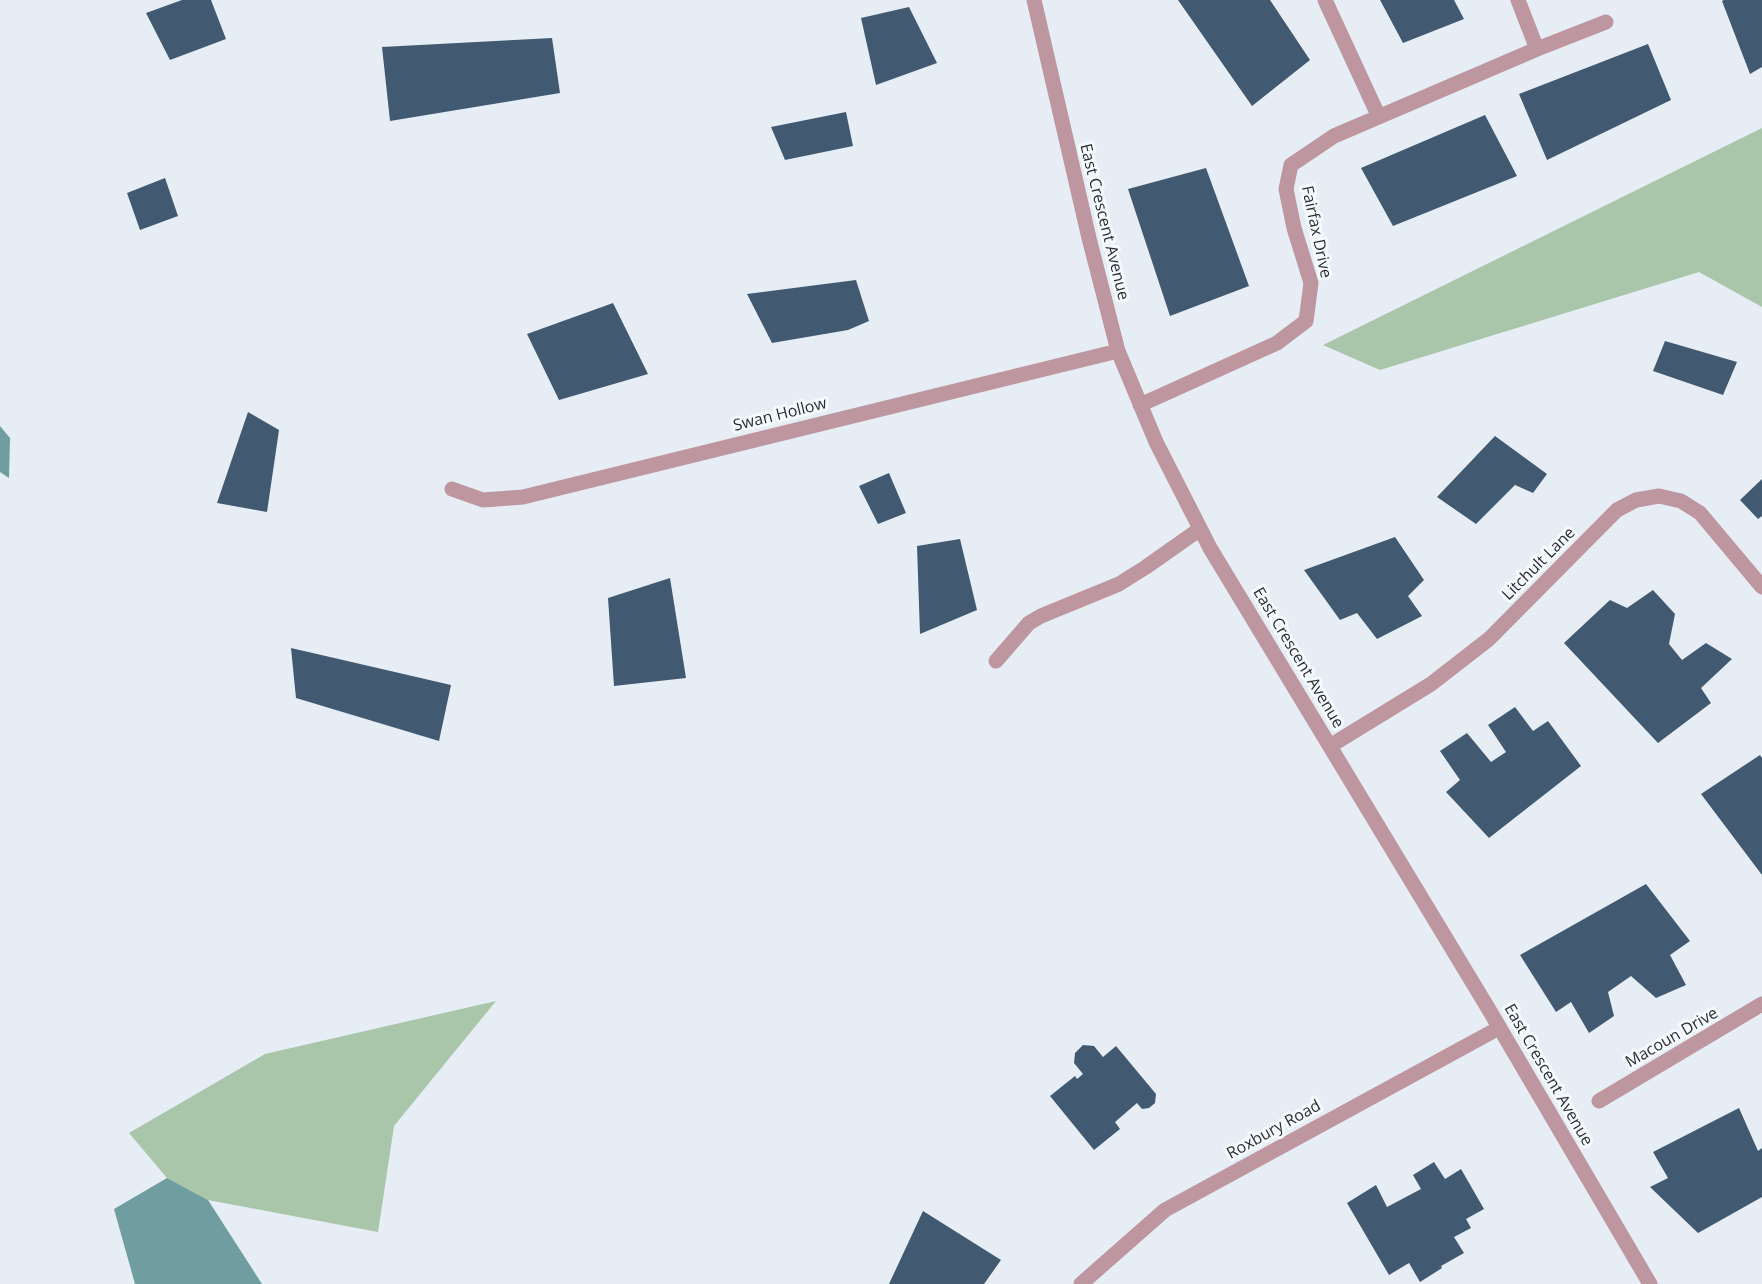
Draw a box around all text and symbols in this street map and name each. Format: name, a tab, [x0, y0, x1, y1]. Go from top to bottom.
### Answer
street label: East Crescent Avenue	[1075, 142, 1133, 302]
street label: Fairfax Drive	[1297, 184, 1335, 280]
street label: Swan Hollow	[731, 394, 829, 436]
street label: Litchult Lane	[1499, 524, 1579, 604]
street label: East Crescent Avenue	[1248, 584, 1348, 732]
street label: East Crescent Avenue	[1500, 1001, 1596, 1149]
street label: Macoun Drive	[1622, 1004, 1722, 1072]
street label: Roxbury Road	[1224, 1096, 1324, 1164]

